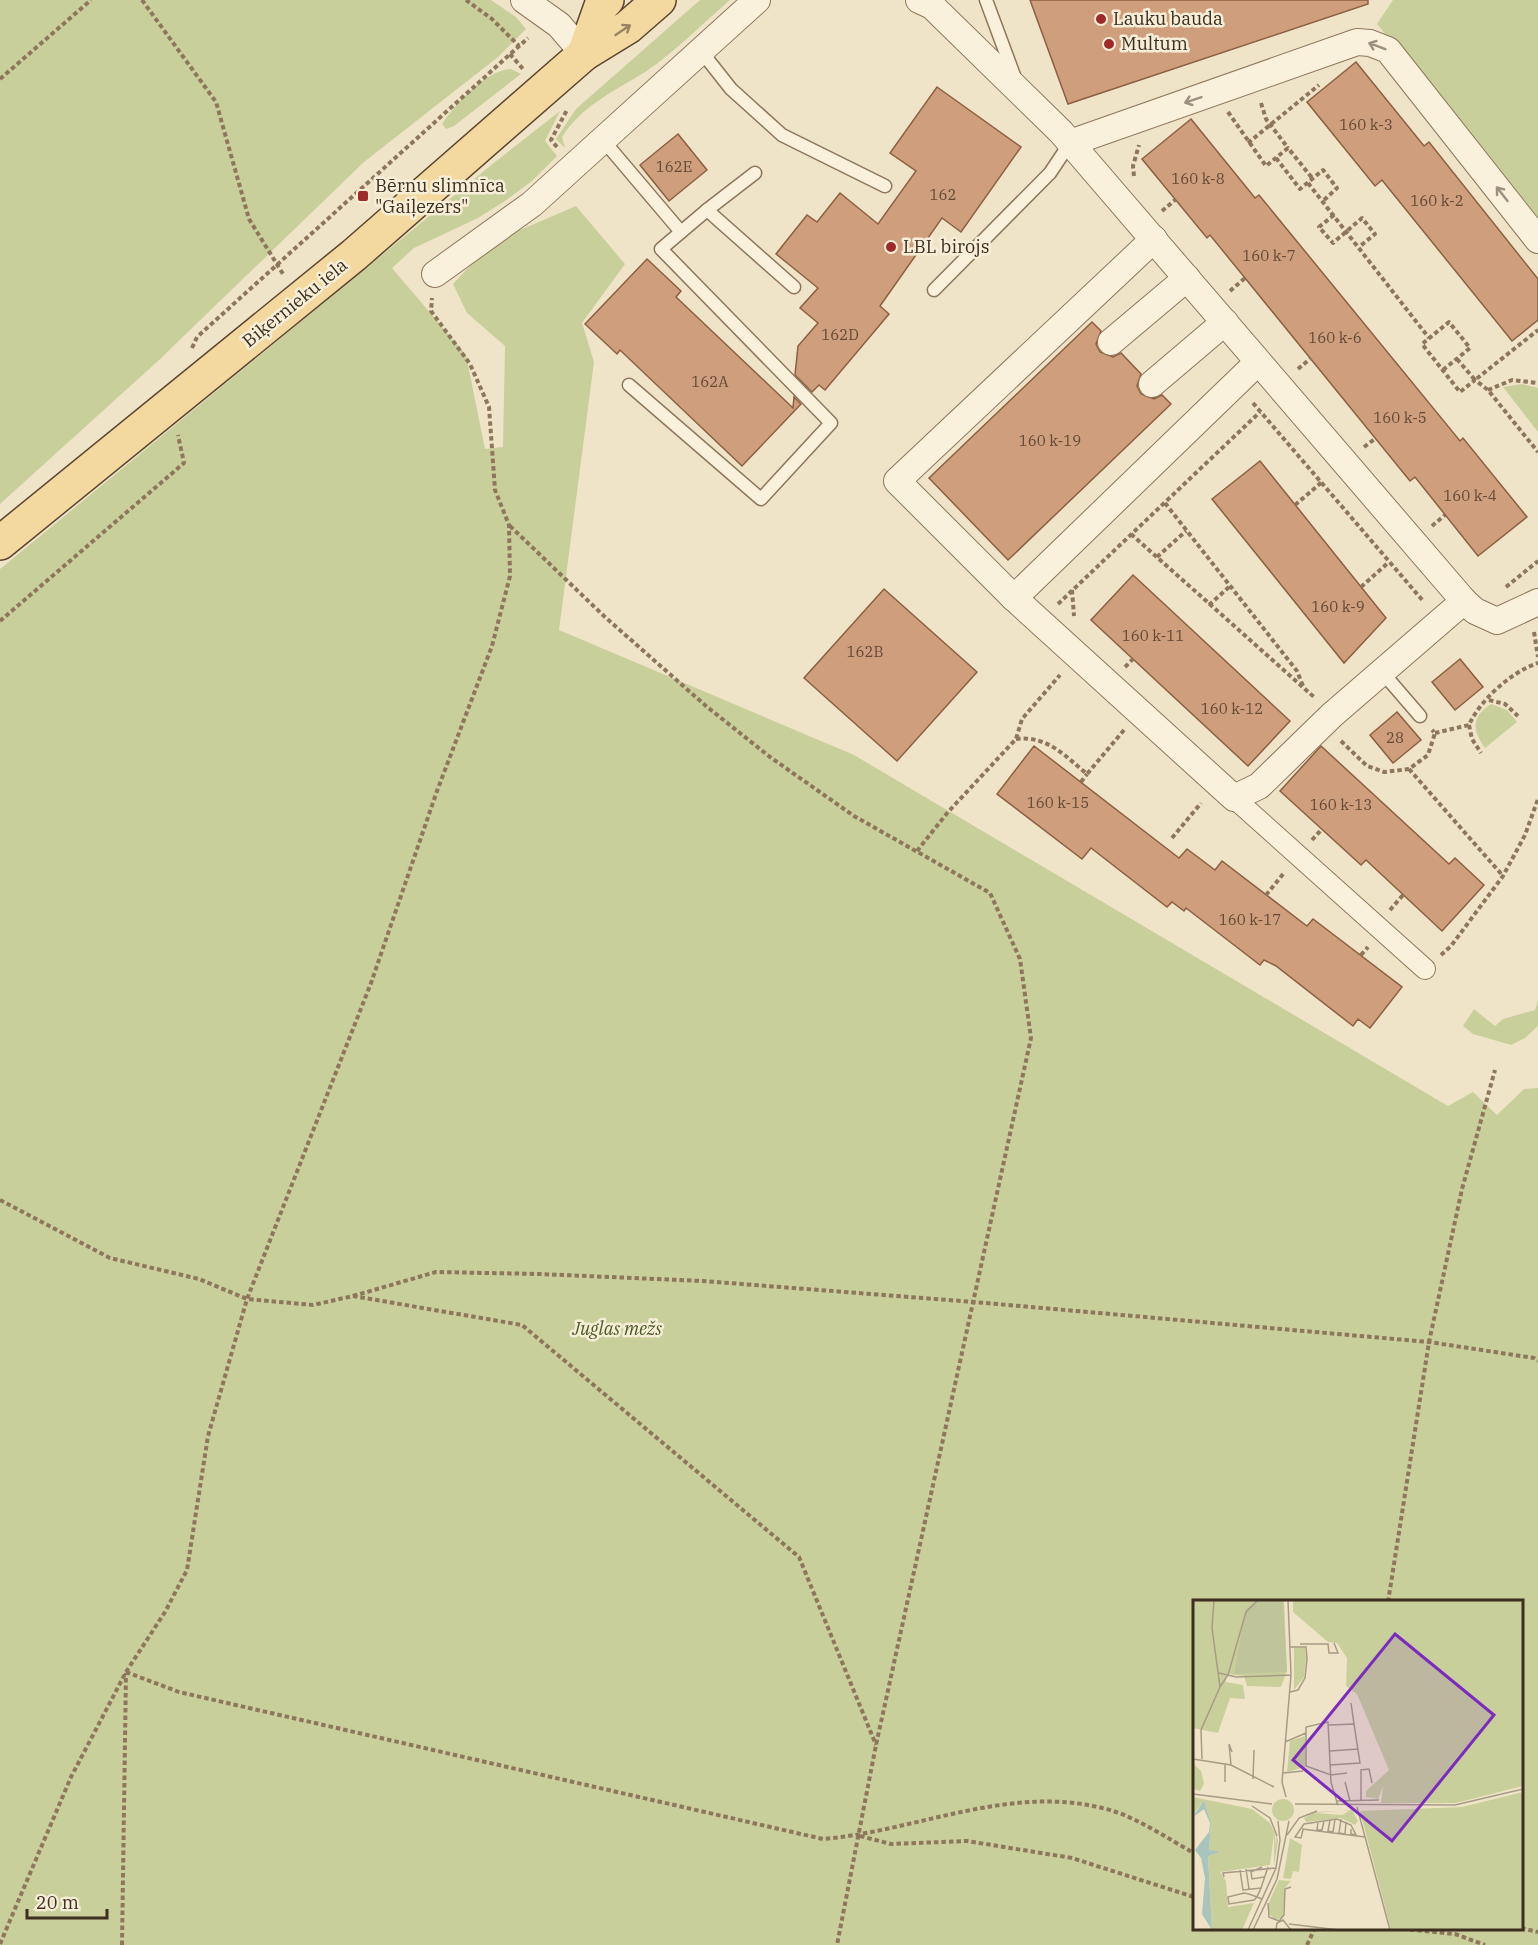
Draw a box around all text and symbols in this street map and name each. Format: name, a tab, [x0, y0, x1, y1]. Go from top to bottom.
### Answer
place label: Lauku bauda	[1113, 7, 1223, 30]
marker: Lauku bauda	[1094, 12, 1108, 26]
one-way arrow	[614, 24, 631, 36]
place label: Multum	[1121, 32, 1188, 55]
marker: Multum	[1102, 37, 1116, 51]
one-way arrow	[1368, 40, 1387, 51]
one-way arrow	[1184, 95, 1203, 106]
house number: 160 k-3	[1339, 115, 1393, 134]
house number: 162E	[656, 157, 692, 176]
house number: 160 k-8	[1171, 169, 1225, 188]
place label: Bērnu slimnīca "Gaiļezers"	[375, 174, 505, 218]
house number: 162	[929, 185, 957, 204]
one-way arrow	[1495, 187, 1508, 203]
marker: Bērnu slimnīca "Gaiļezers"	[356, 189, 370, 203]
house number: 160 k-2	[1410, 191, 1464, 210]
place label: LBL birojs	[903, 235, 989, 258]
marker: LBL birojs	[884, 240, 898, 254]
house number: 160 k-7	[1242, 246, 1296, 265]
street label: Biķernieku iela	[237, 253, 352, 352]
house number: 162D	[821, 325, 859, 344]
house number: 160 k-6	[1308, 328, 1362, 347]
house number: 162A	[691, 372, 729, 391]
house number: 160 k-5	[1373, 408, 1427, 427]
house number: 160 k-19	[1019, 431, 1081, 450]
house number: 160 k-4	[1443, 486, 1497, 505]
house number: 160 k-9	[1311, 597, 1365, 616]
house number: 160 k-11	[1122, 626, 1184, 645]
house number: 162B	[846, 642, 884, 661]
house number: 160 k-12	[1201, 699, 1263, 718]
house number: 28	[1386, 728, 1404, 747]
house number: 160 k-15	[1027, 793, 1089, 812]
house number: 160 k-13	[1310, 795, 1372, 814]
house number: 160 k-17	[1219, 910, 1281, 929]
park label: Juglas mežs	[571, 1317, 662, 1340]
inset map	[1193, 1600, 1523, 1930]
scale bar	[27, 1882, 106, 1920]
text: 20 m	[36, 1891, 79, 1914]

